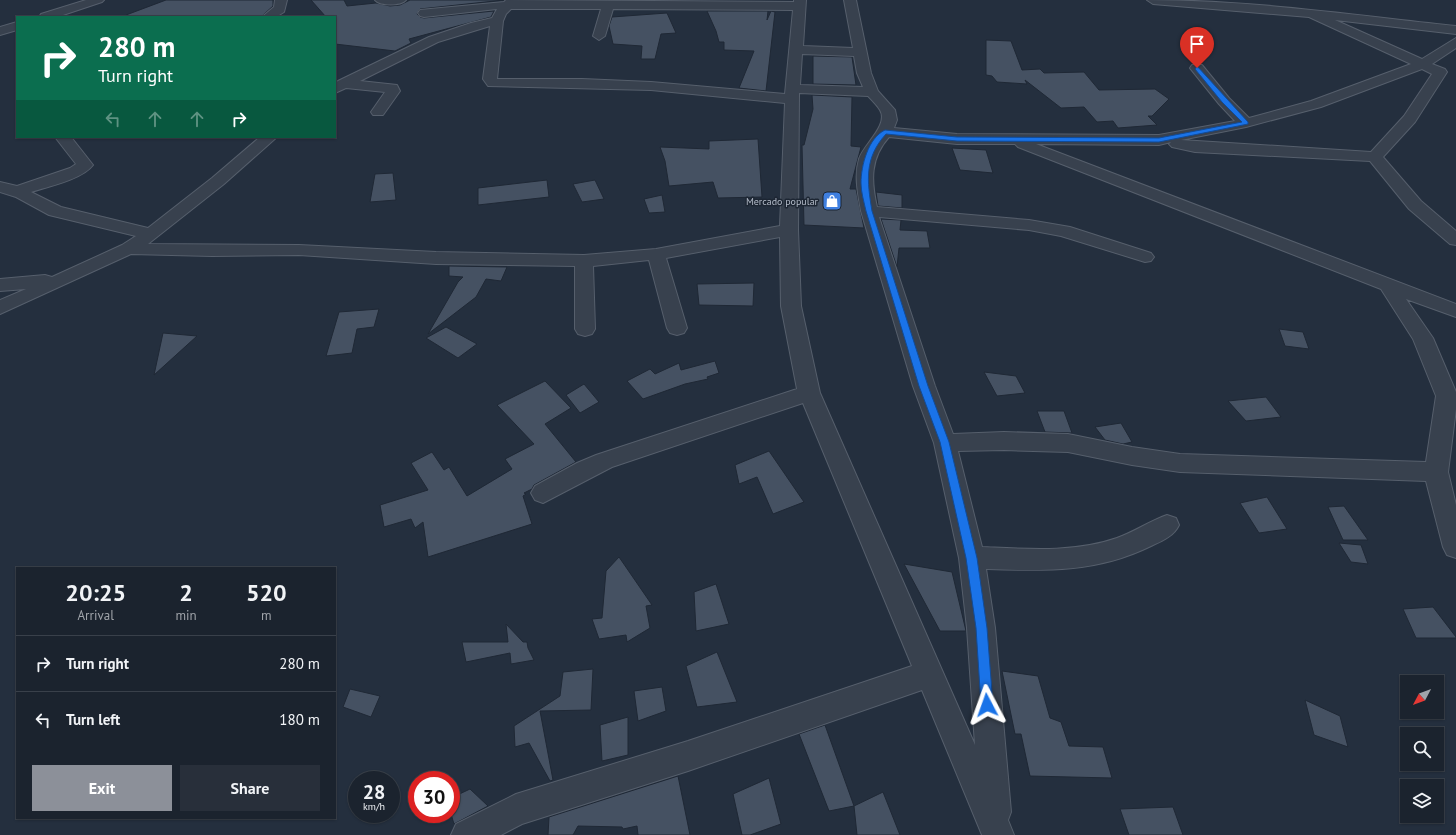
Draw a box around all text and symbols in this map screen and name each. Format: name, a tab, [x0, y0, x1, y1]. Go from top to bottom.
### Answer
pin	[1180, 27, 1214, 68]
text: 280 m	[98, 28, 175, 65]
icon: right	[32, 32, 84, 84]
icon: arrive	[1186, 33, 1208, 55]
text: Turn right	[98, 64, 173, 87]
icon: left	[102, 108, 124, 130]
icon: ahead	[144, 108, 166, 130]
icon: ahead	[186, 108, 208, 130]
icon: right	[228, 108, 250, 130]
shop icon: Mercado popular	[821, 190, 843, 212]
place label: Mercado popular	[746, 195, 819, 208]
text: 20:25	[65, 577, 126, 608]
text: 2	[179, 577, 193, 608]
text: 520	[246, 577, 287, 608]
text: Arrival	[78, 607, 114, 624]
text: min	[175, 607, 197, 624]
text: m	[261, 607, 272, 624]
icon: right	[32, 653, 54, 675]
text: Turn right	[66, 654, 129, 673]
text: 280 m	[279, 654, 320, 673]
north arrow	[1400, 675, 1444, 719]
map controls	[1400, 675, 1444, 823]
position arrow	[966, 684, 1008, 726]
icon: left	[32, 709, 54, 731]
text: Turn left	[66, 710, 120, 729]
text: 180 m	[279, 710, 320, 729]
button: search	[1400, 727, 1444, 771]
button: Exit	[32, 765, 172, 811]
button: Share	[180, 765, 320, 811]
speed limit sign: 30	[408, 771, 460, 823]
text: 28	[363, 779, 385, 805]
button: layers	[1400, 779, 1444, 823]
text: km/h	[363, 800, 385, 813]

